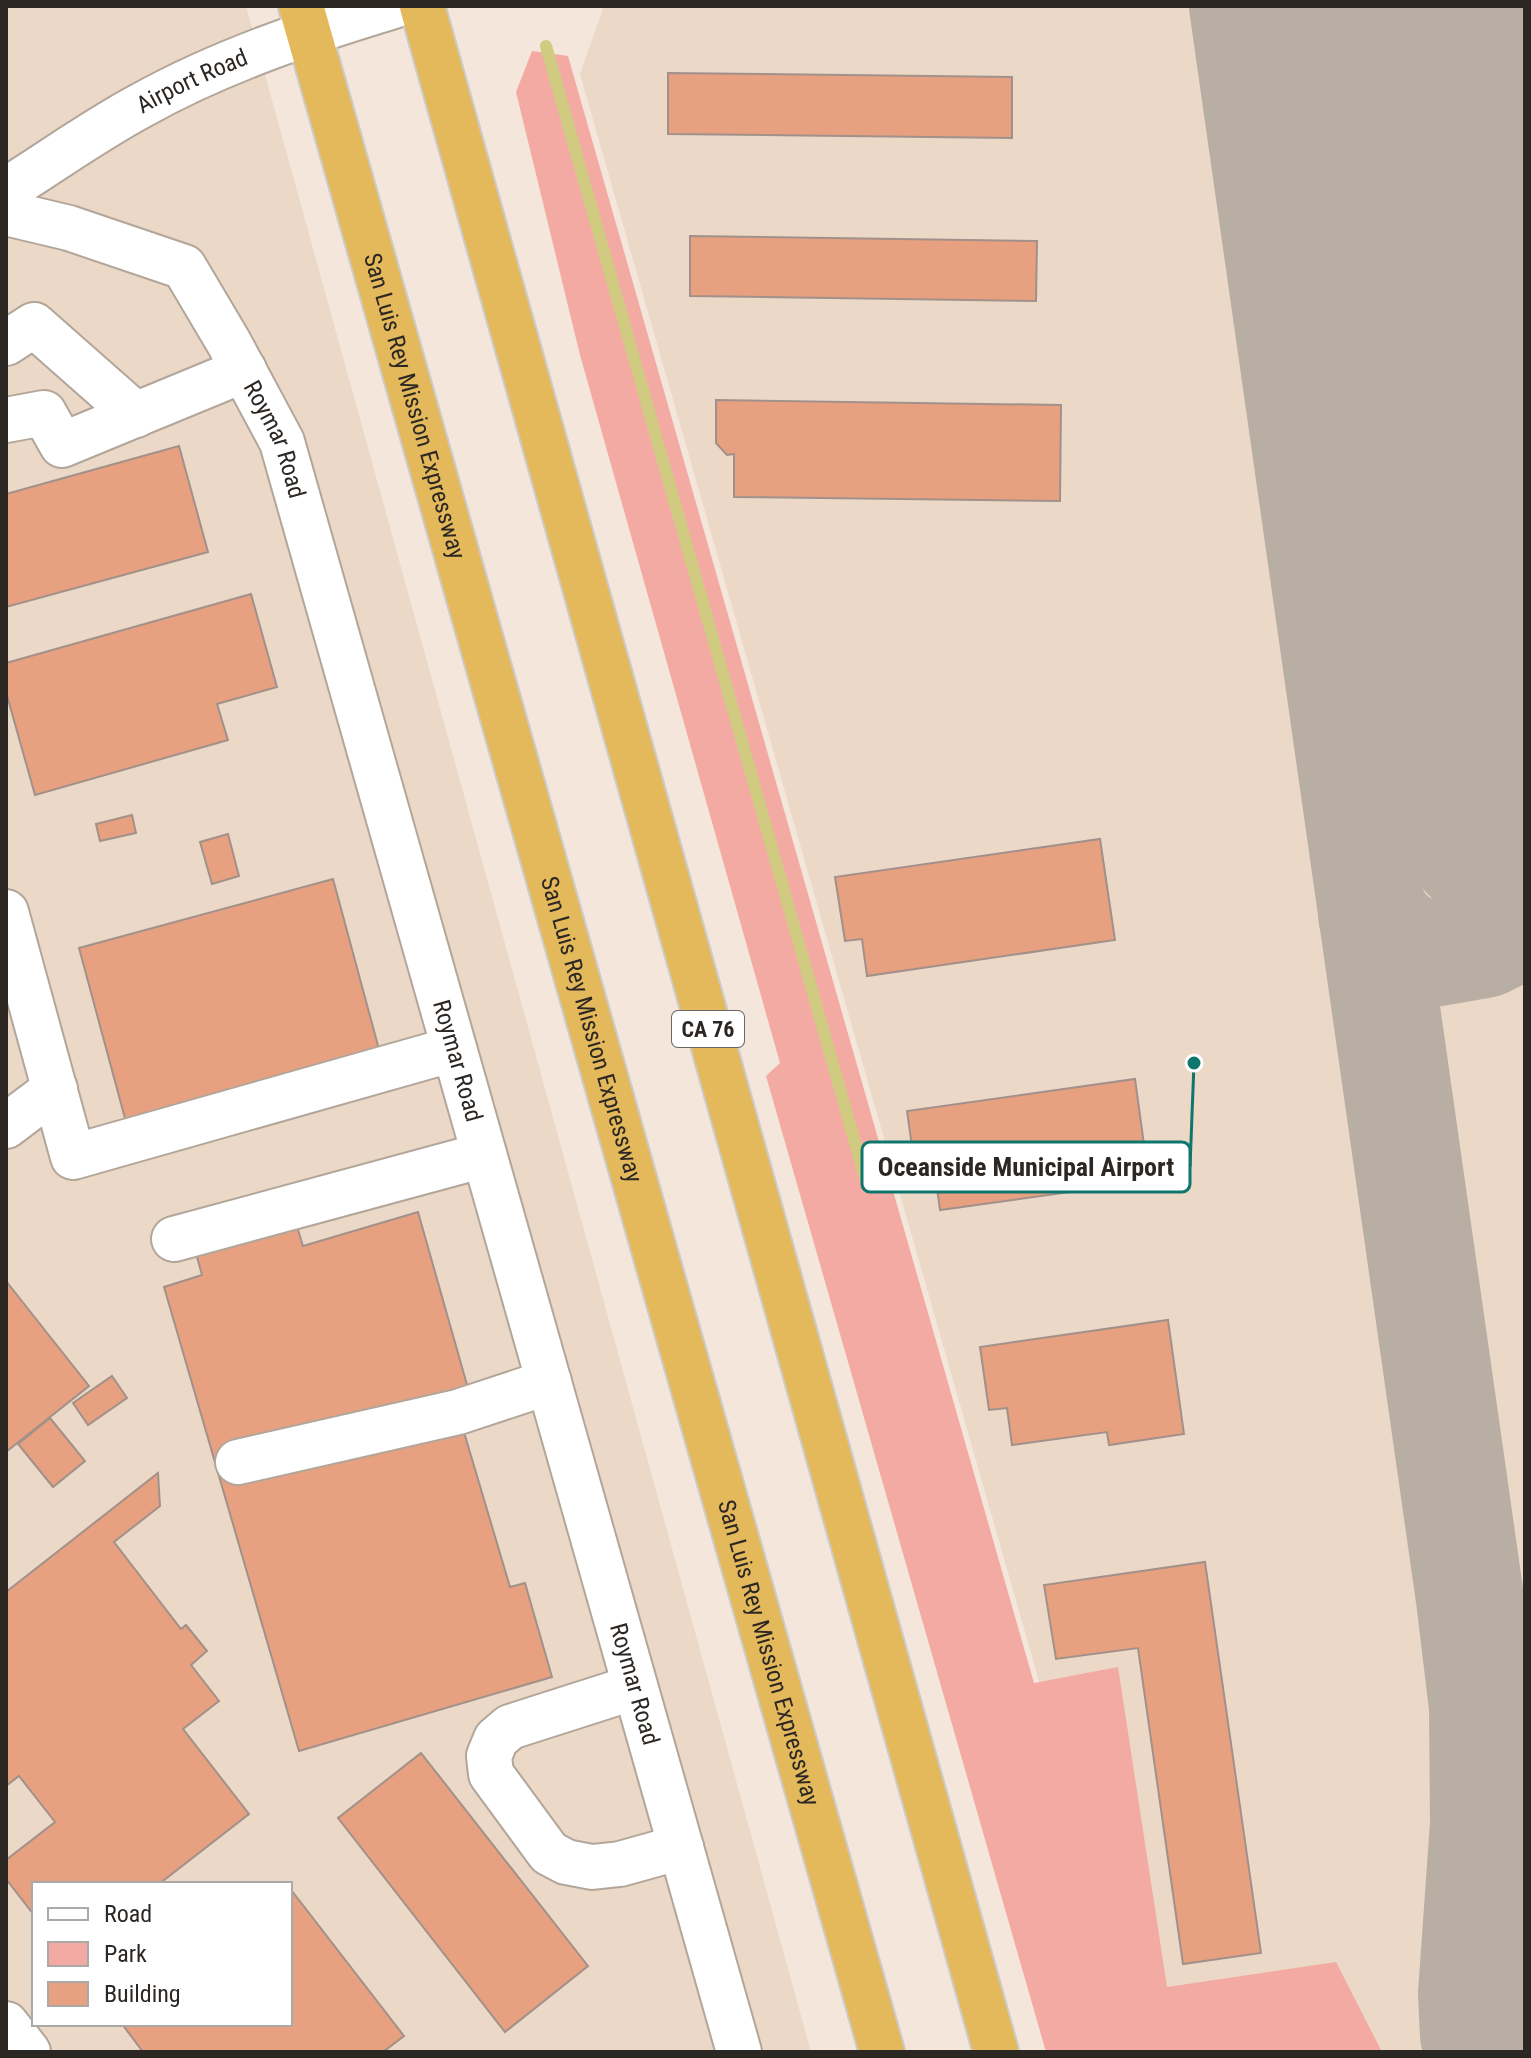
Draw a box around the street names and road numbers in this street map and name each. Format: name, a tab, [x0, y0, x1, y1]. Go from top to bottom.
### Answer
street label: Airport Road	[132, 43, 252, 119]
street label: San Luis Rey Mission Expressway	[358, 250, 471, 562]
street label: Roymar Road	[238, 376, 311, 501]
street label: San Luis Rey Mission Expressway	[535, 873, 648, 1186]
street label: Roymar Road	[427, 997, 488, 1125]
road number: CA 76	[672, 1011, 744, 1047]
street label: San Luis Rey Mission Expressway	[712, 1497, 825, 1809]
street label: Roymar Road	[604, 1620, 665, 1748]

